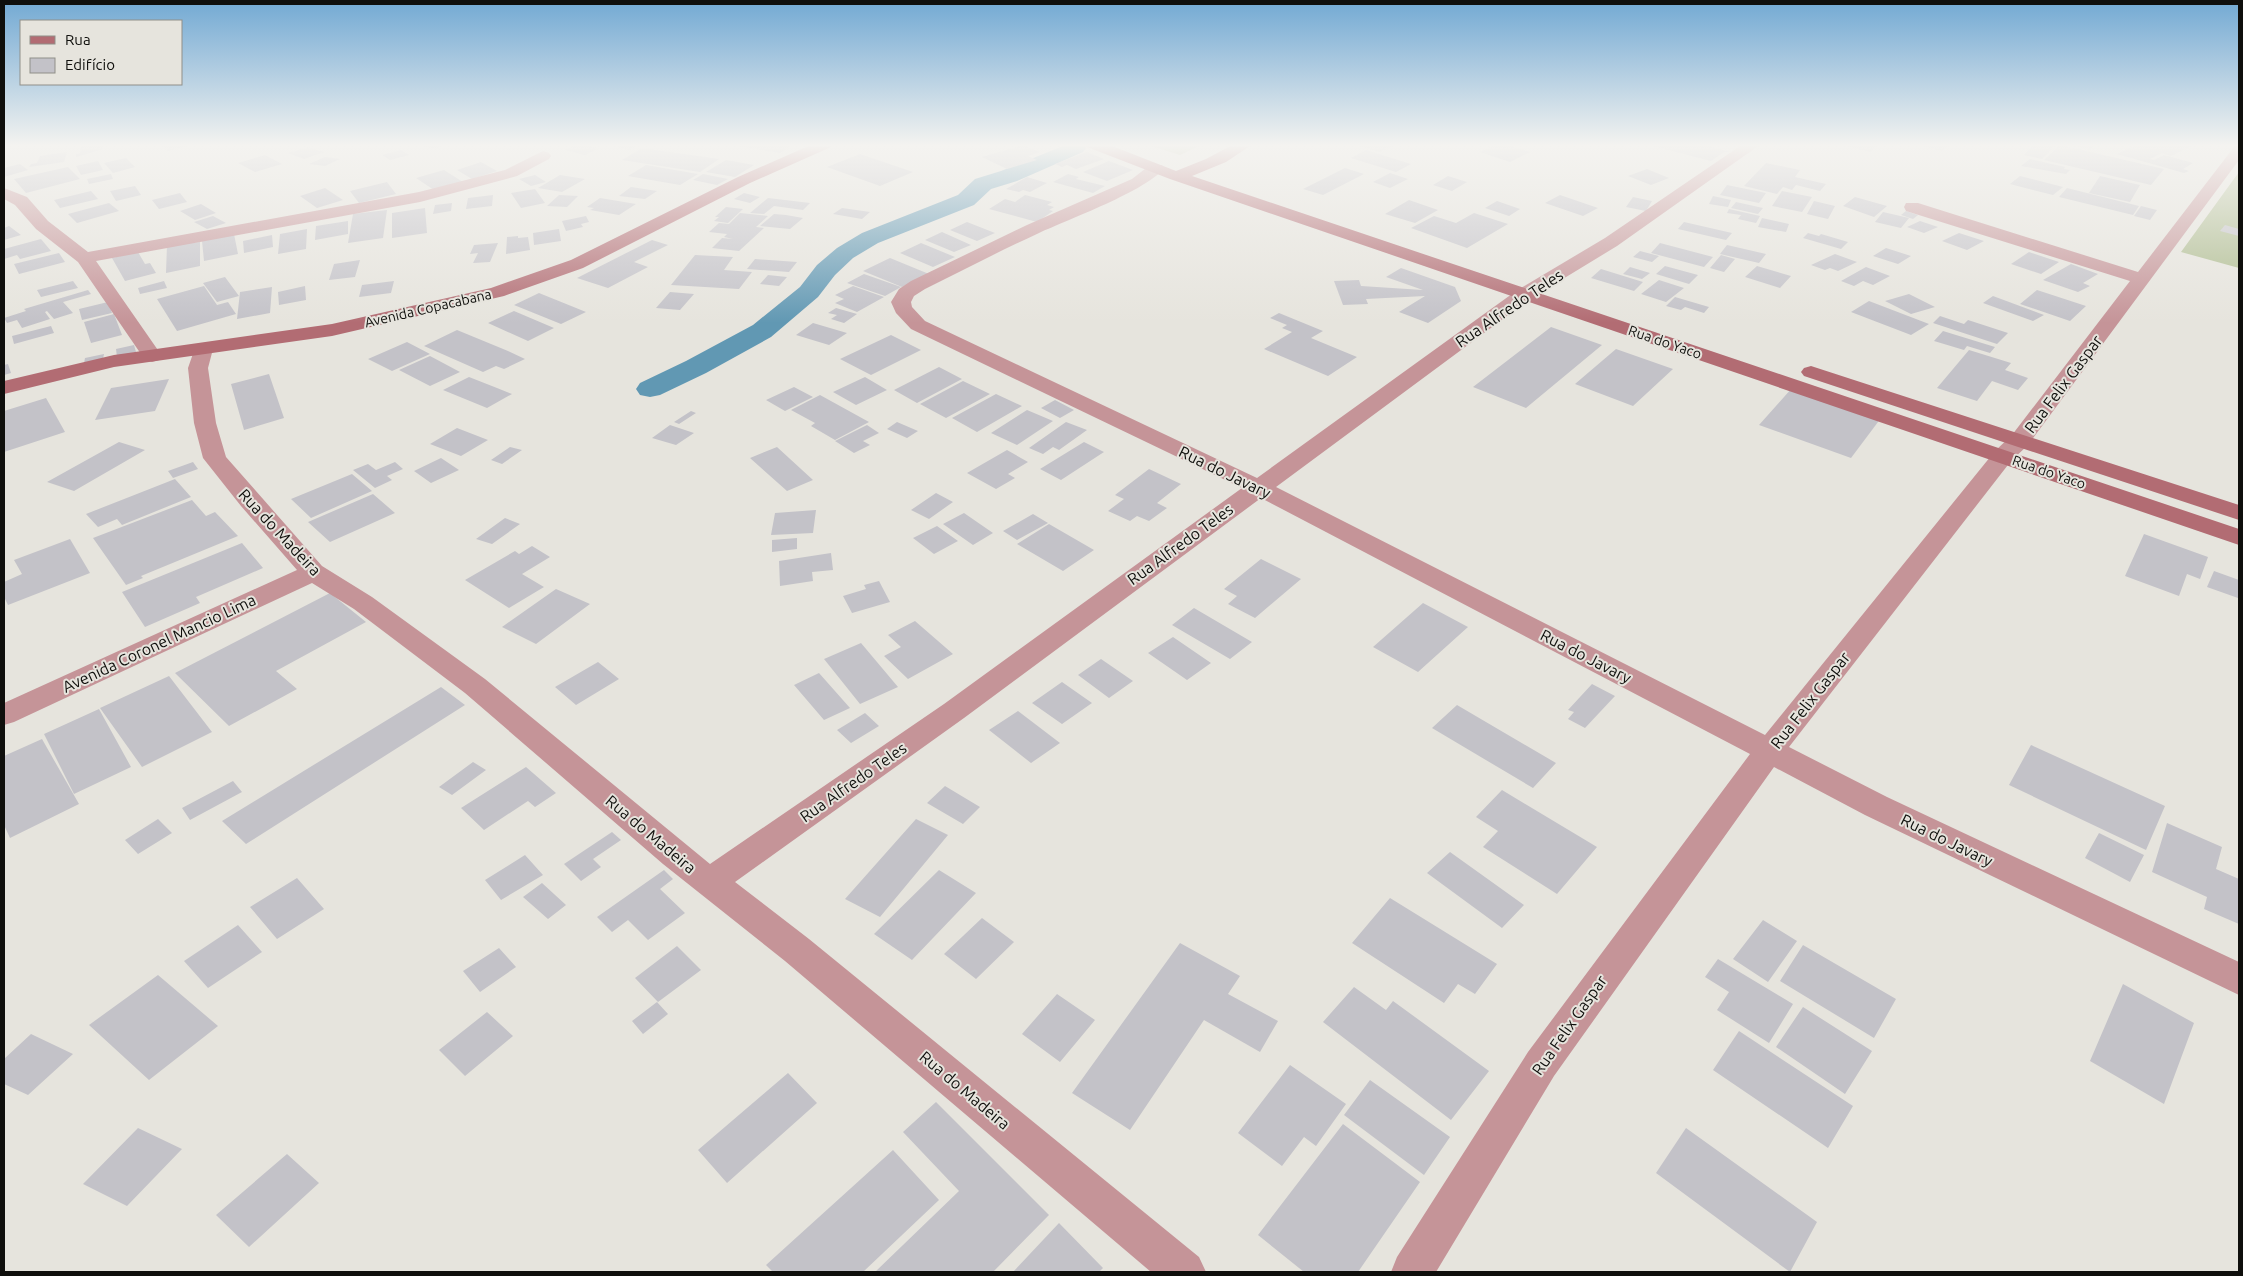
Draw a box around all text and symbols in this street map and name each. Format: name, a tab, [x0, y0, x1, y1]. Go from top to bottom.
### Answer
legend	[20, 20, 182, 85]
text: Rua	[65, 31, 91, 48]
text: Edifício	[65, 56, 115, 73]
street label: Rua Alfredo Teles	[1452, 265, 1566, 351]
street label: Avenida Copacabana	[363, 286, 493, 330]
street label: Rua do Yaco	[1626, 322, 1704, 362]
street label: Rua Felix Gaspar	[2020, 332, 2106, 436]
street label: Rua do Javary	[1176, 442, 1274, 502]
street label: Rua do Yaco	[2010, 452, 2088, 492]
street label: Rua do Madeira	[235, 485, 325, 579]
street label: Rua Alfredo Teles	[1124, 500, 1236, 588]
street label: Avenida Coronel Mancio Lima	[60, 590, 258, 696]
street label: Rua do Javary	[1538, 625, 1635, 687]
street label: Rua Felix Gaspar	[1767, 648, 1853, 752]
street label: Rua Alfredo Teles	[796, 738, 910, 825]
street label: Rua do Madeira	[602, 791, 700, 877]
street label: Rua do Javary	[1898, 810, 1996, 870]
street label: Rua Felix Gaspar	[1528, 972, 1610, 1078]
street label: Rua do Madeira	[916, 1047, 1014, 1133]

